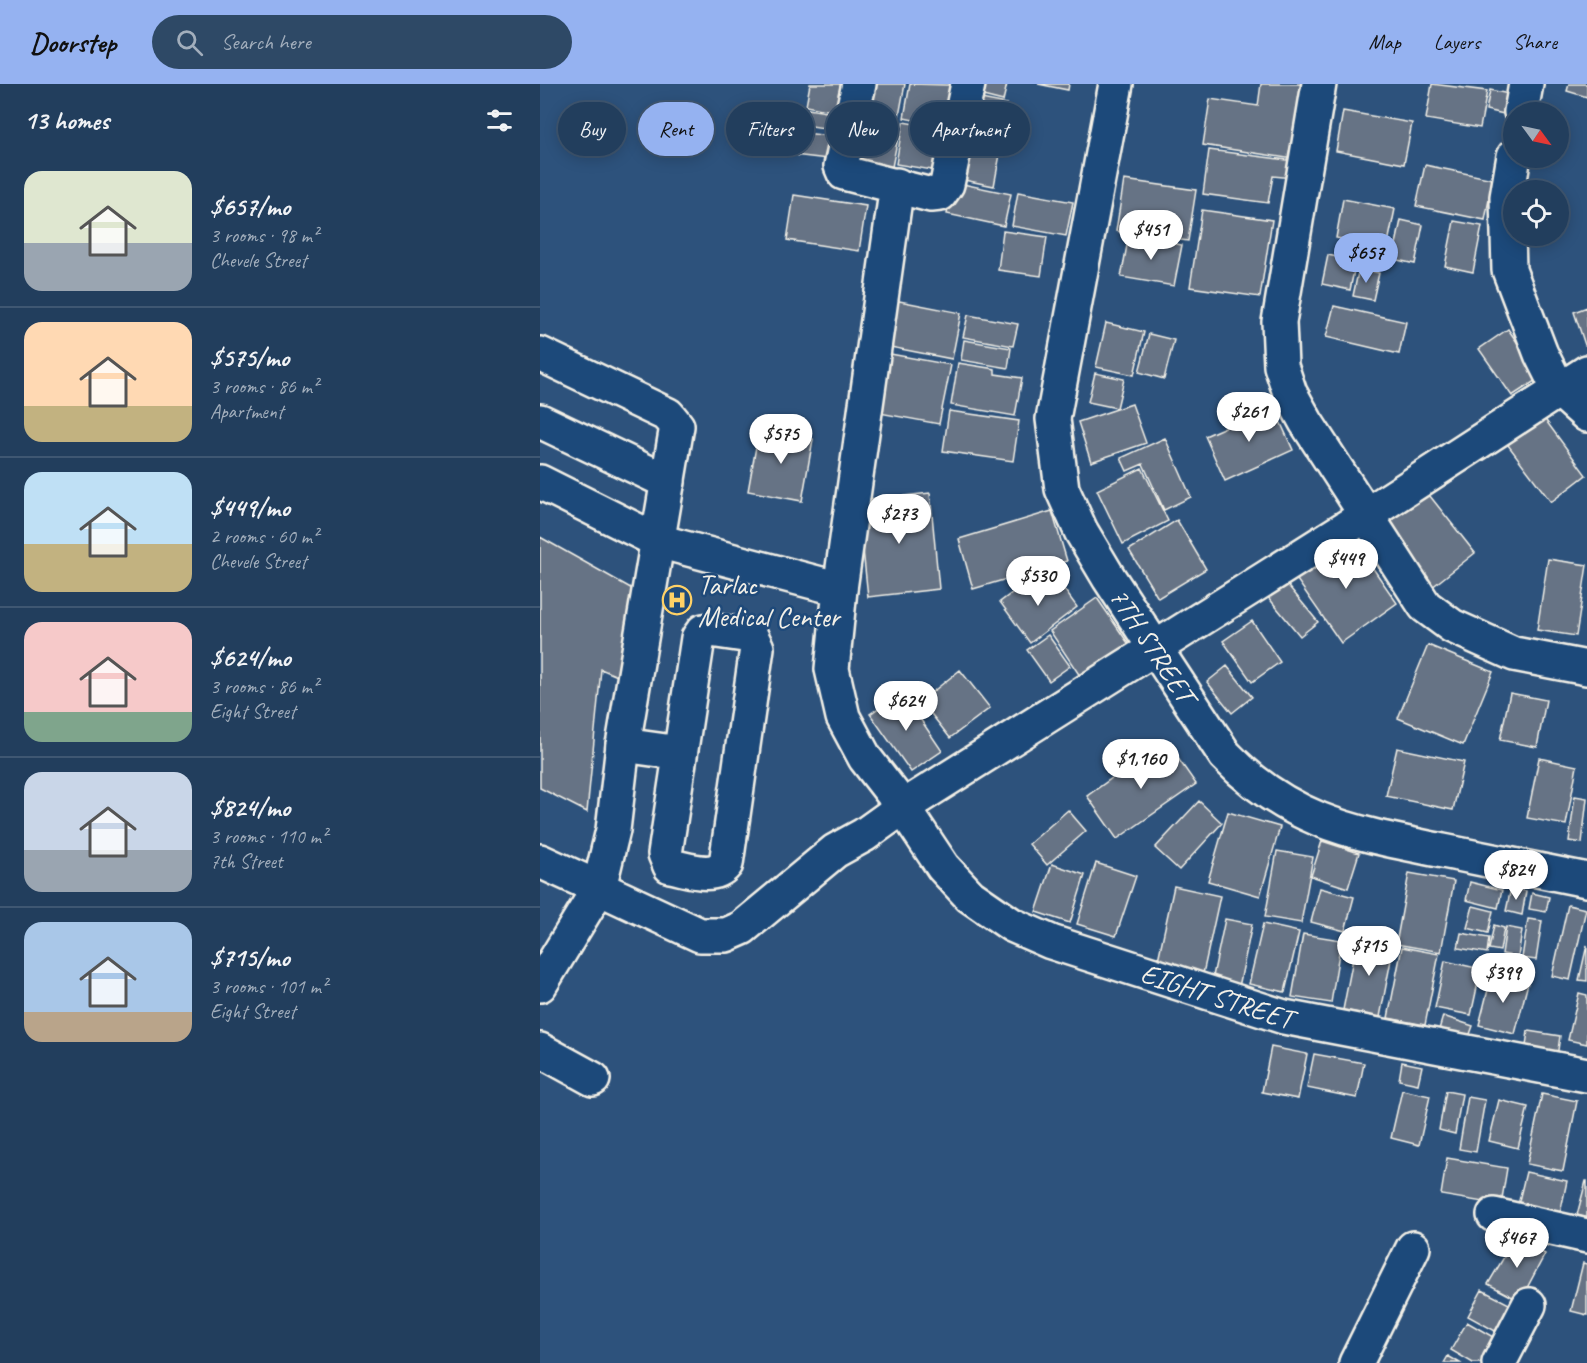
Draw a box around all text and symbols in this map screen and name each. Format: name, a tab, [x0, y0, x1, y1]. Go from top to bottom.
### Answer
search box	[152, 15, 572, 69]
text: Doorstep	[30, 25, 116, 60]
icon: search	[173, 26, 206, 59]
text: Search here	[221, 28, 311, 56]
text: Map	[1368, 29, 1401, 55]
text: Layers	[1434, 29, 1480, 55]
text: Share	[1513, 29, 1557, 55]
chip: Buy	[558, 102, 626, 156]
chip: Rent	[638, 102, 714, 156]
chip: Filters	[726, 102, 814, 156]
chip: New	[826, 102, 898, 156]
chip: Apartment	[910, 102, 1030, 156]
north arrow	[1503, 102, 1569, 168]
map controls	[1503, 102, 1569, 246]
text: 13 homes	[24, 104, 109, 137]
icon: filters	[483, 104, 516, 137]
button: locate	[1503, 180, 1569, 246]
text: $657/mo	[210, 190, 290, 223]
icon: home	[72, 195, 144, 267]
pin: $451	[1115, 210, 1187, 261]
text: $451	[1133, 217, 1169, 242]
text: 3 rooms · 98 m²	[210, 223, 318, 248]
pin: $657	[1330, 233, 1402, 284]
text: $657	[1348, 240, 1384, 265]
text: Chevele Street	[210, 248, 307, 273]
text: $575/mo	[210, 341, 289, 374]
icon: home	[72, 346, 144, 418]
text: 3 rooms · 86 m²	[210, 374, 318, 399]
pin: $261	[1213, 392, 1285, 443]
text: Apartment	[210, 399, 283, 424]
text: $261	[1231, 399, 1267, 424]
pin: $575	[745, 414, 817, 465]
text: $575	[763, 421, 799, 446]
text: $449/mo	[210, 491, 290, 524]
pin: $273	[863, 494, 935, 545]
icon: home	[72, 496, 144, 568]
text: $273	[881, 501, 917, 526]
text: 2 rooms · 60 m²	[210, 524, 318, 549]
pin: $449	[1310, 539, 1382, 590]
text: $449	[1328, 546, 1364, 571]
text: Chevele Street	[210, 549, 307, 574]
pin: $530	[1002, 556, 1074, 607]
text: $530	[1020, 563, 1056, 588]
place label: Tarlac Medical Center	[698, 567, 842, 634]
street label: 7TH STREET	[1102, 581, 1207, 715]
hospital icon: Tarlac Medical Center	[661, 584, 693, 616]
text: $624/mo	[210, 641, 291, 674]
icon: home	[72, 646, 144, 718]
text: 3 rooms · 86 m²	[210, 674, 318, 699]
pin: $624	[870, 681, 942, 732]
text: $624	[888, 688, 924, 713]
text: Eight Street	[210, 699, 296, 724]
pin: $1,160	[1092, 739, 1190, 790]
text: $1,160	[1116, 746, 1166, 771]
text: $824/mo	[210, 791, 290, 824]
icon: home	[72, 796, 144, 868]
text: 3 rooms · 110 m²	[210, 824, 327, 849]
text: 7th Street	[210, 849, 283, 874]
pin: $824	[1480, 850, 1552, 901]
text: $824	[1498, 857, 1534, 882]
pin: $715	[1333, 926, 1405, 977]
text: $715	[1351, 933, 1387, 958]
text: $715/mo	[210, 941, 290, 974]
icon: home	[72, 946, 144, 1018]
pin: $399	[1467, 953, 1539, 1004]
street label: EIGHT STREET	[1137, 955, 1302, 1037]
text: $399	[1485, 960, 1521, 985]
text: 3 rooms · 101 m²	[210, 974, 327, 999]
text: Eight Street	[210, 999, 296, 1024]
pin: $467	[1481, 1218, 1553, 1269]
text: $467	[1499, 1225, 1535, 1250]

